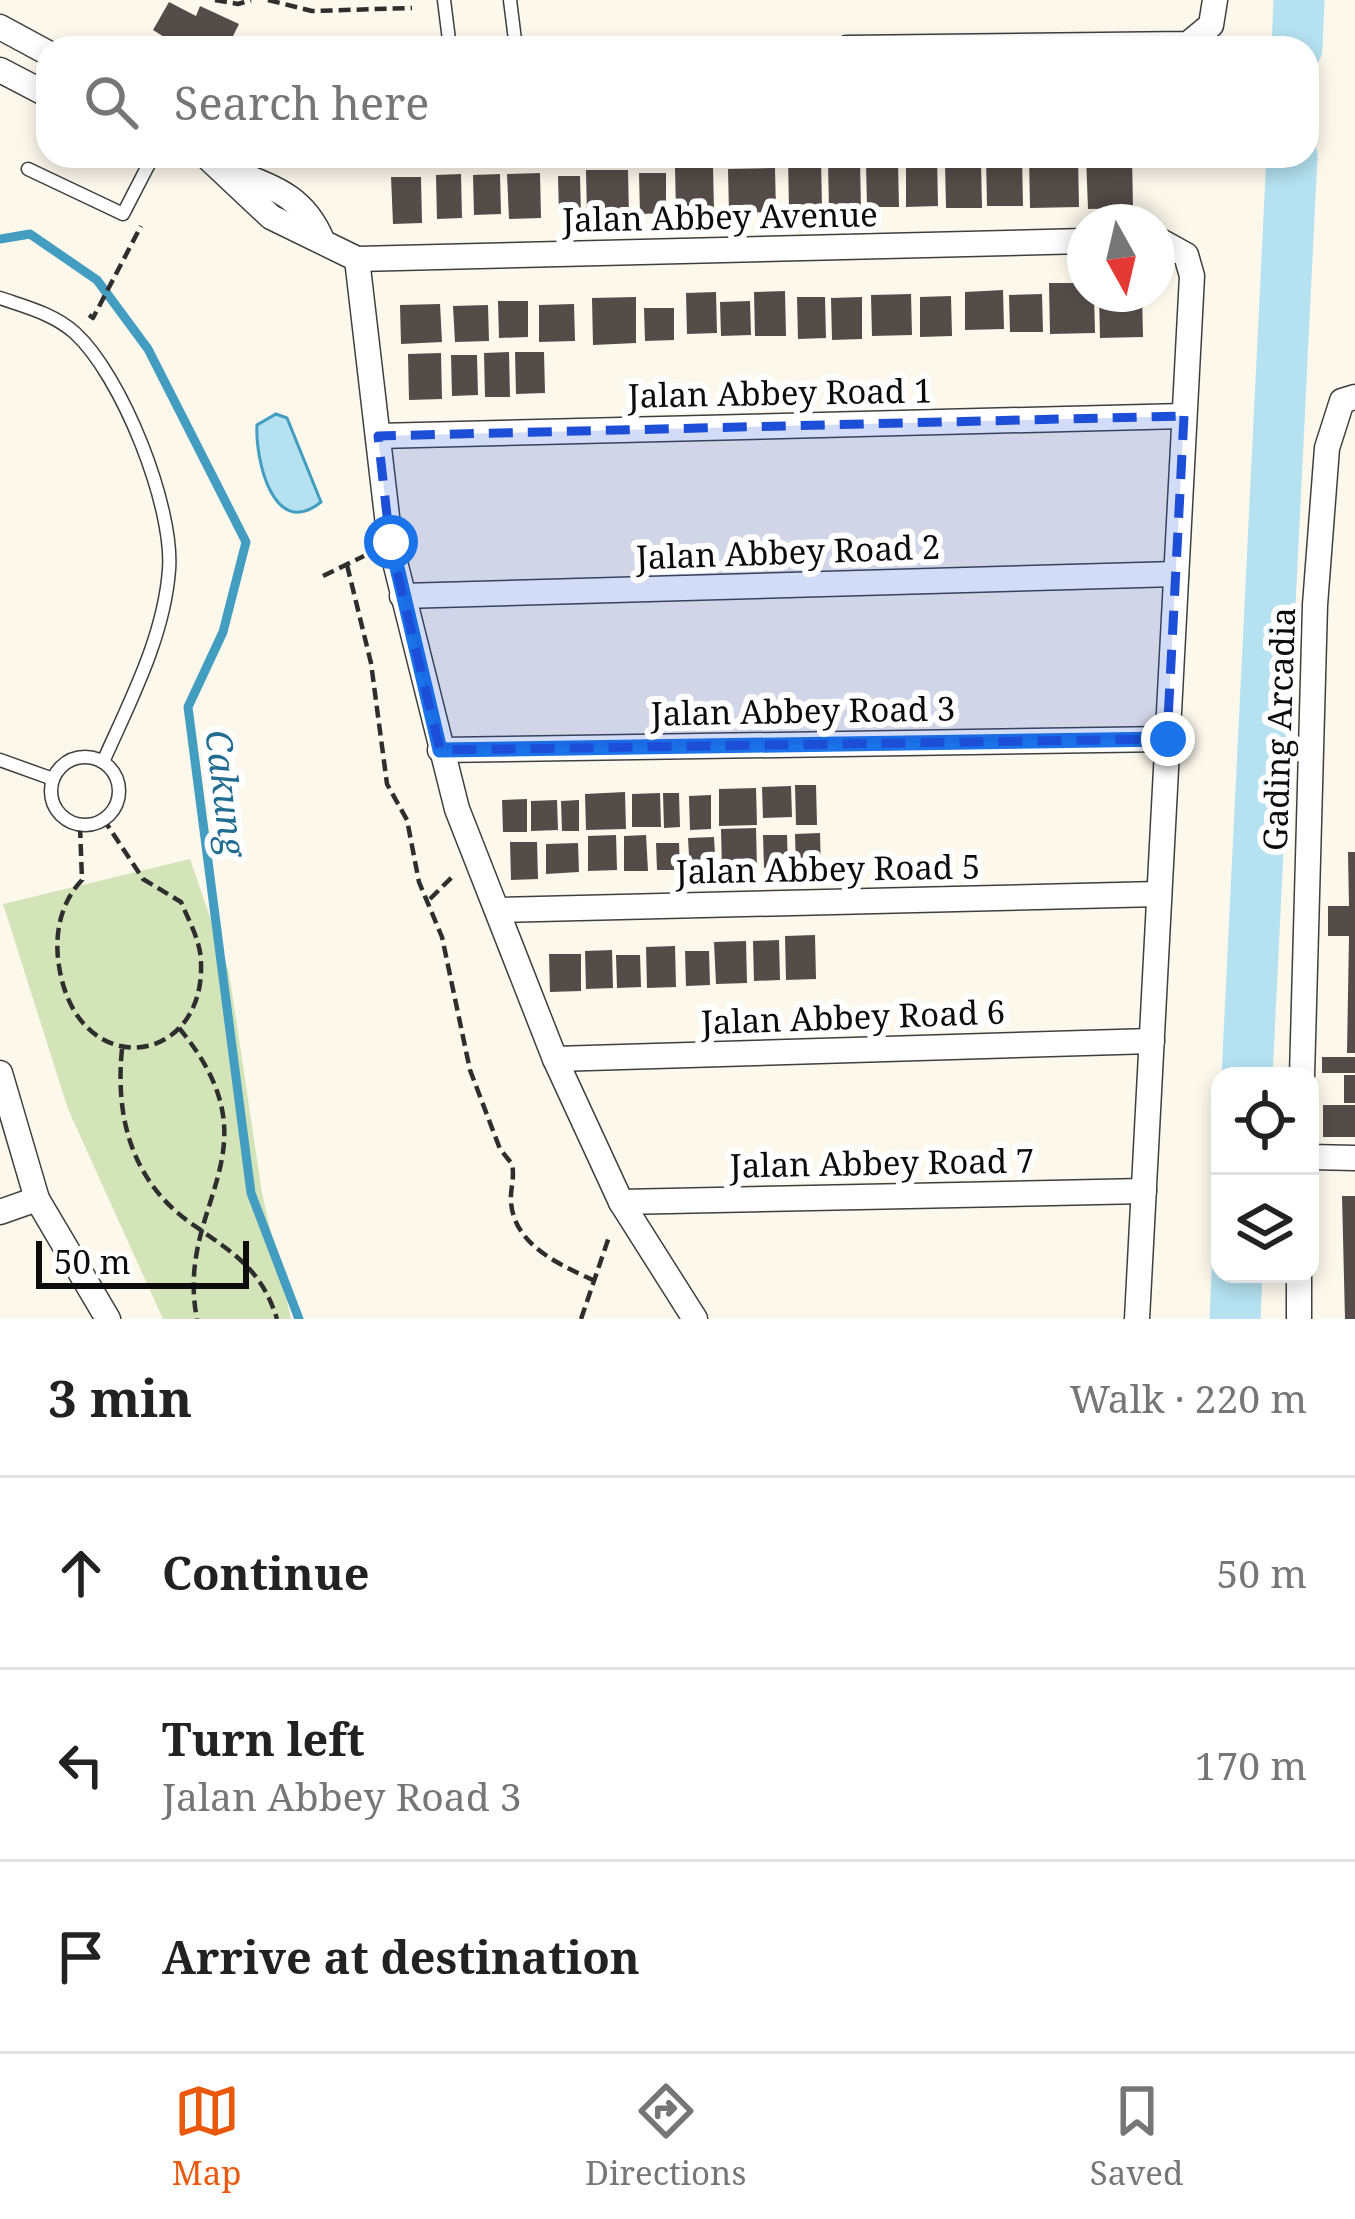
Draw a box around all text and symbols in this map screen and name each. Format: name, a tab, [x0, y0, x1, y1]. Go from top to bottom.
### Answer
search box	[36, 36, 1319, 168]
icon: search	[78, 69, 144, 135]
text: Search here	[174, 72, 429, 133]
street label: Jalan Abbey Avenue	[561, 191, 878, 242]
north arrow	[1067, 204, 1175, 312]
street label: Jalan Abbey Road 1	[626, 367, 932, 418]
route start	[364, 515, 418, 569]
street label: Jalan Abbey Road 2	[634, 524, 941, 579]
street label: Gading Arcadia	[1252, 606, 1305, 851]
street label: Jalan Abbey Road 3	[649, 685, 955, 736]
route end	[1141, 712, 1195, 766]
water label: Cakung	[194, 727, 259, 861]
street label: Jalan Abbey Road 5	[674, 843, 980, 894]
street label: Jalan Abbey Road 6	[699, 989, 1006, 1044]
map controls	[1211, 1067, 1319, 1283]
button: locate	[1211, 1067, 1319, 1175]
street label: Jalan Abbey Road 7	[728, 1137, 1034, 1188]
button: layers	[1211, 1175, 1319, 1283]
scale bar	[36, 1235, 249, 1288]
text: 50 m	[54, 1239, 131, 1284]
text: 3 min	[48, 1362, 192, 1432]
text: Walk · 220 m	[1070, 1371, 1307, 1424]
icon: ahead	[48, 1540, 114, 1606]
text: Continue	[162, 1542, 370, 1603]
text: 50 m	[1216, 1546, 1307, 1599]
text: Turn left	[162, 1708, 365, 1769]
icon: left	[48, 1732, 114, 1798]
text: 170 m	[1195, 1738, 1307, 1791]
text: Jalan Abbey Road 3	[162, 1769, 522, 1822]
icon: arrive	[48, 1924, 114, 1990]
text: Arrive at destination	[162, 1926, 640, 1987]
tab: Map	[172, 2078, 242, 2195]
tab: Directions	[585, 2078, 746, 2195]
tab: Saved	[1090, 2078, 1183, 2195]

